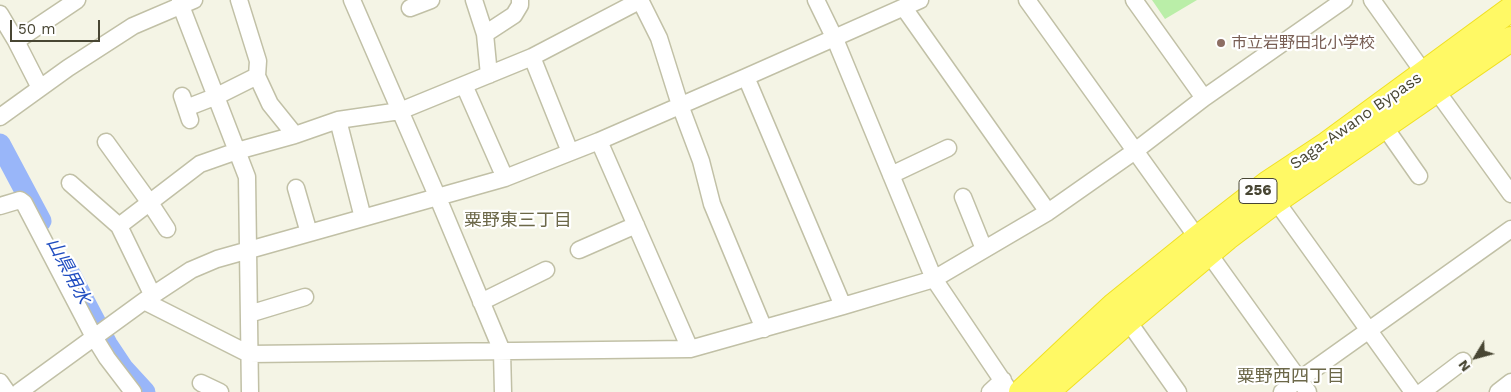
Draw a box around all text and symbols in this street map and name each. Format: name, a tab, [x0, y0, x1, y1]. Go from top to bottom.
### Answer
scale bar	[12, 10, 102, 42]
text: 50 m	[18, 20, 55, 38]
place label: 市立岩野田北小学校	[1231, 33, 1375, 53]
marker: 市立岩野田北小学校	[1215, 37, 1227, 49]
street label: Saga-Awano Bypass	[1286, 68, 1426, 174]
road number: 256	[1239, 178, 1277, 204]
district label: 粟野東三丁目	[464, 210, 572, 232]
water label: 山県用水	[42, 234, 94, 308]
north arrow	[1451, 332, 1501, 382]
text: N	[1455, 357, 1474, 375]
district label: 粟野西四丁目	[1237, 366, 1345, 388]

